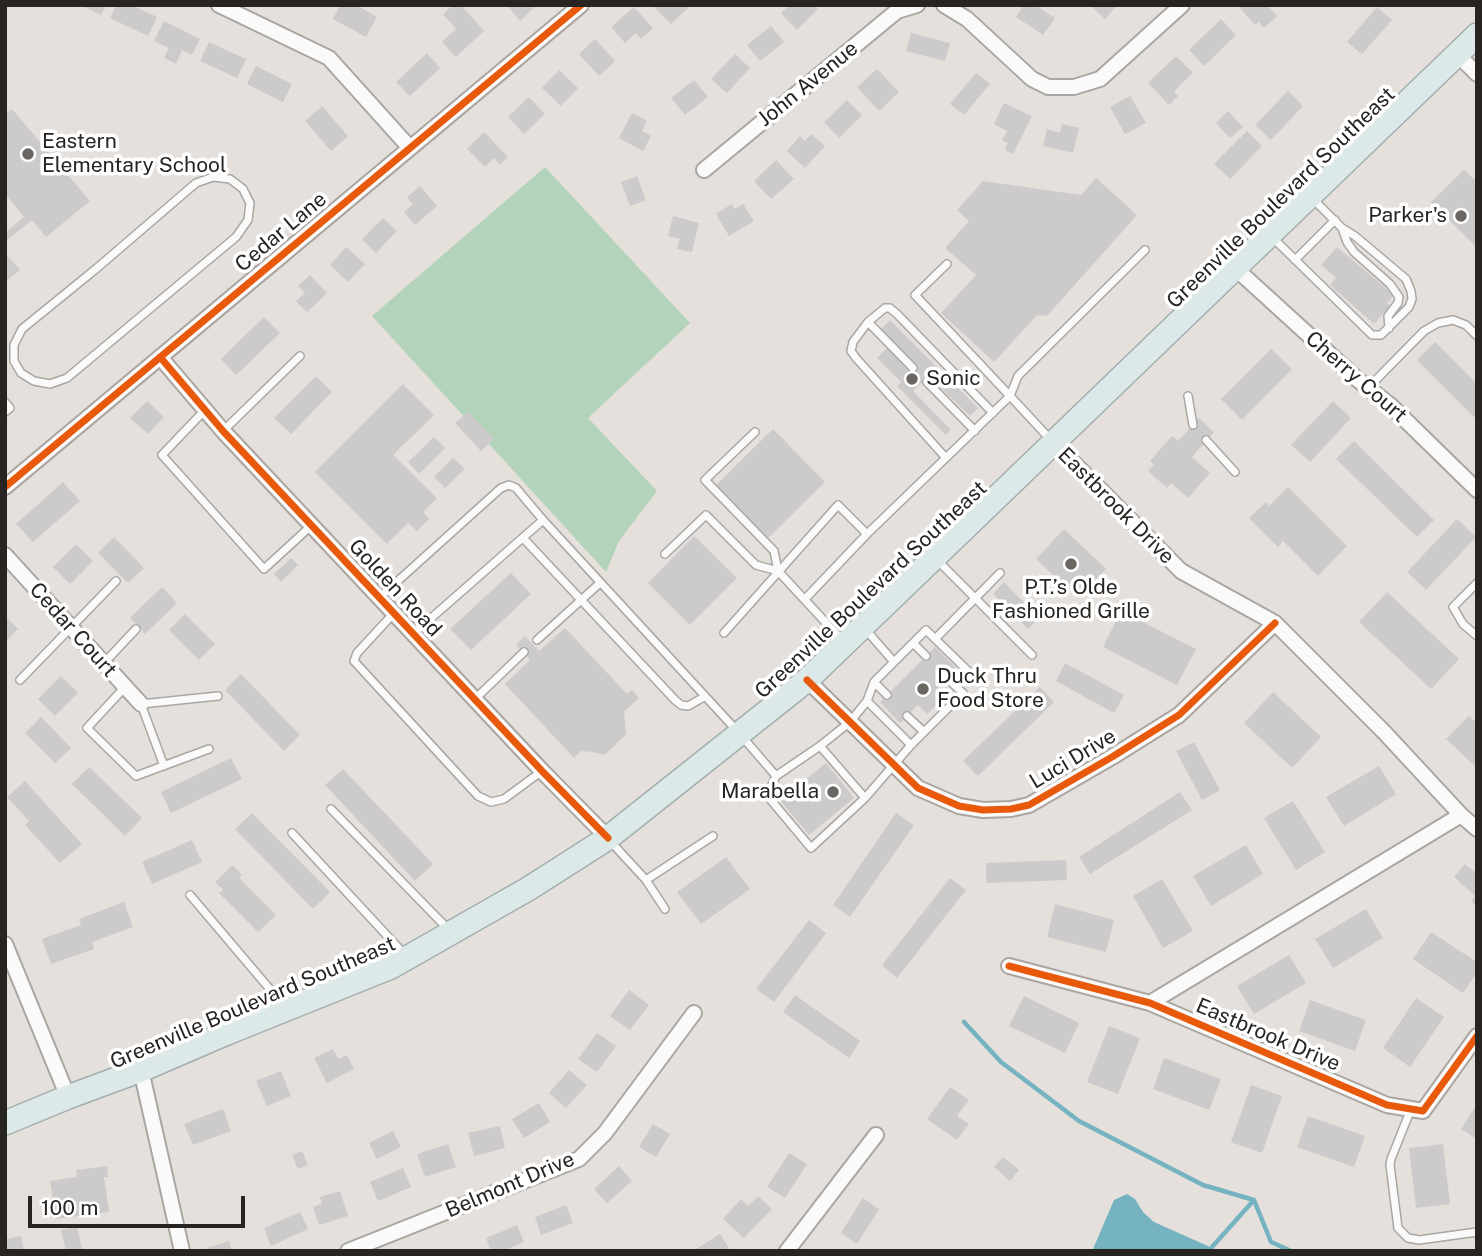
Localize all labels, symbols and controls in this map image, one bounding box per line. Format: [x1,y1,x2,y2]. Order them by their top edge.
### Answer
street label: John Avenue [753,36,863,132]
street label: Greenville Boulevard Southeast [1162,82,1400,314]
place label: Eastern Elementary School [42,129,226,179]
marker: Eastern Elementary School [20,146,36,162]
street label: Cedar Lane [230,187,332,277]
place label: Parker's [1368,203,1447,229]
marker: Parker's [1453,208,1469,224]
street label: Cherry Court [1300,326,1412,428]
place label: Sonic [926,366,981,392]
marker: Sonic [904,371,920,387]
street label: Eastbrook Drive [1052,442,1180,570]
street label: Greenville Boulevard Southeast [750,476,992,704]
street label: Golden Road [343,534,447,642]
marker: P.T.’s Olde Fashioned Grille [1063,556,1079,572]
place label: P.T.’s Olde Fashioned Grille [992,575,1150,625]
street label: Cedar Court [24,578,122,682]
place label: Duck Thru Food Store [937,664,1044,714]
marker: Duck Thru Food Store [915,681,931,697]
street label: Luci Drive [1025,723,1121,795]
place label: Marabella [721,779,819,805]
marker: Marabella [825,784,841,800]
street label: Greenville Boulevard Southeast [107,931,399,1075]
street label: Eastbrook Drive [1192,993,1344,1077]
street label: Belmont Drive [442,1147,578,1223]
scale bar [32,1182,248,1226]
text: 100 m [41,1195,98,1220]

